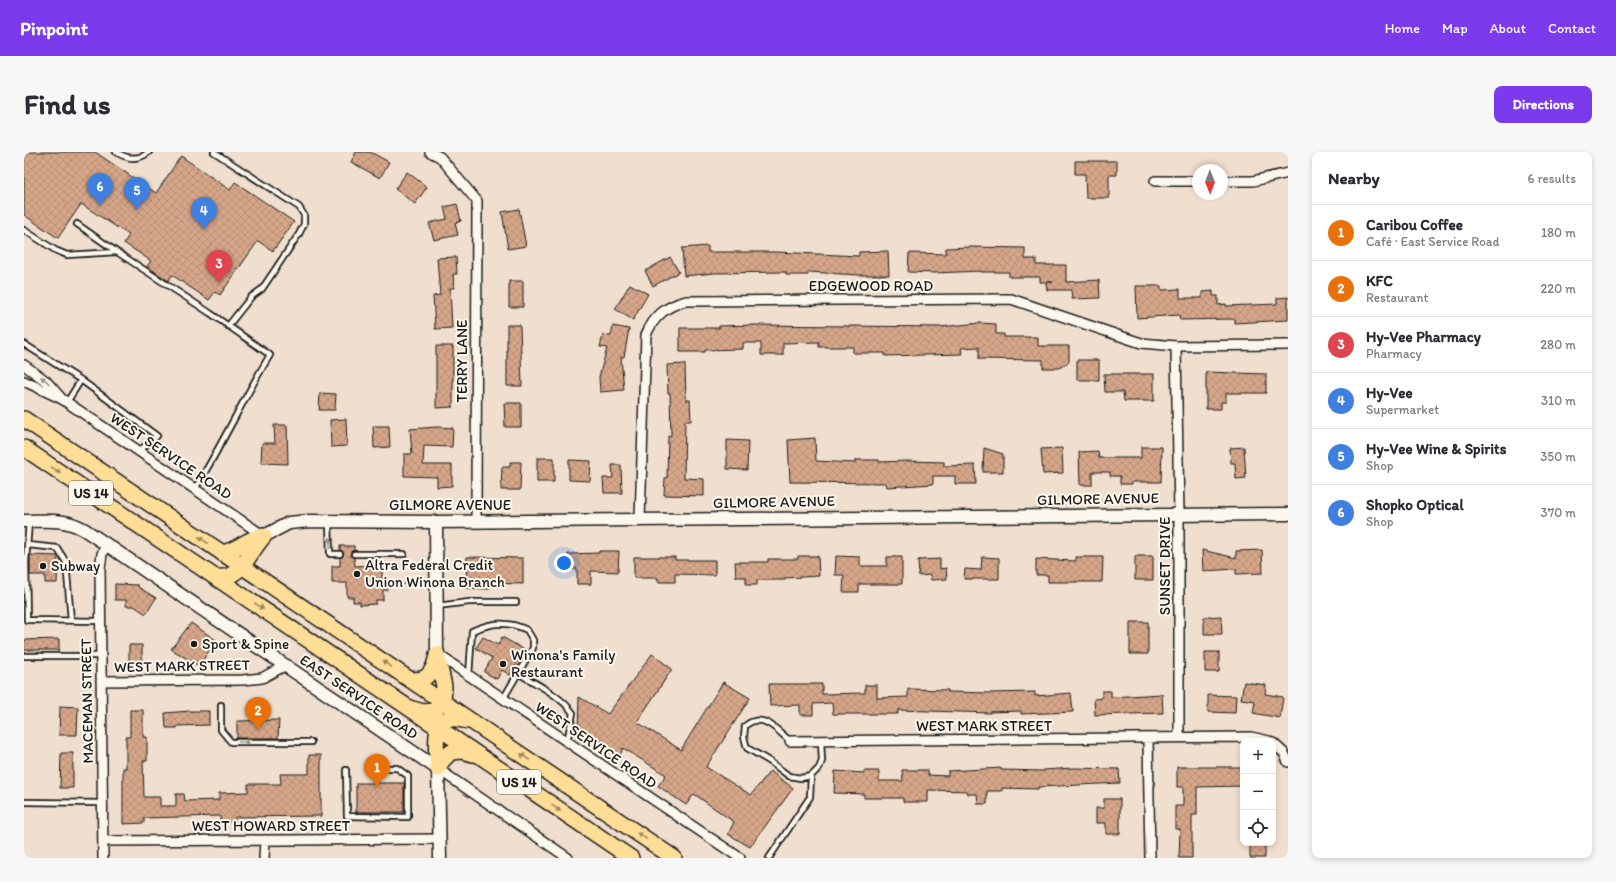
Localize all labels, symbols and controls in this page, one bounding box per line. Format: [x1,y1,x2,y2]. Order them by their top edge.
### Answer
text: Pinpoint [20,17,88,40]
text: Home [1385,20,1420,37]
text: Map [1442,20,1468,37]
text: About [1490,20,1526,37]
text: Contact [1548,20,1596,37]
button: Directions [1494,86,1592,123]
text: Find us [24,87,111,121]
north arrow [1192,164,1228,200]
text: Nearby [1328,168,1380,188]
text: 6 results [1528,171,1576,186]
pin: 6 [87,173,113,206]
pin: 5 [124,177,150,210]
pin: 4 [191,197,217,230]
text: Caribou Coffee [1366,216,1463,234]
text: 1 [1338,225,1344,240]
text: 180 m [1541,225,1576,240]
text: Café · East Service Road [1366,234,1500,249]
pin: 3 [206,250,232,283]
text: KFC [1366,272,1393,290]
street label: EDGEWOOD ROAD [809,277,933,295]
text: 2 [1338,281,1344,296]
text: 220 m [1540,281,1576,296]
text: Restaurant [1366,290,1428,305]
street label: TERRY LANE [453,320,471,402]
text: Hy-Vee Pharmacy [1366,328,1481,346]
text: 3 [1337,337,1345,352]
text: 280 m [1540,337,1576,352]
text: Pharmacy [1366,346,1422,361]
one-way arrow [39,376,50,385]
text: Hy-Vee [1366,384,1413,402]
text: 4 [1337,393,1345,408]
text: 310 m [1541,393,1576,408]
text: Supermarket [1366,402,1439,417]
street label: WEST SERVICE ROAD [107,409,235,503]
text: Hy-Vee Wine & Spirits [1366,440,1506,458]
text: 5 [1338,449,1344,464]
text: 350 m [1540,449,1576,464]
text: Shop [1366,458,1393,473]
one-way arrow [51,466,62,474]
road number: US 14 [69,481,113,505]
street label: GILMORE AVENUE [1037,489,1159,509]
street label: GILMORE AVENUE [713,492,835,512]
street label: GILMORE AVENUE [389,496,511,514]
text: Shopko Optical [1366,496,1464,514]
text: 6 [1338,505,1344,520]
text: 370 m [1541,505,1576,520]
text: Shop [1366,514,1393,529]
street label: SUNSET DRIVE [1156,517,1174,615]
one-way arrow [198,536,208,544]
one-way arrow [326,537,333,549]
your location [554,553,574,573]
place label: Altra Federal Credit Union Winona Branch [365,556,505,591]
place label: Subway [51,557,100,575]
marker: Subway [38,561,48,571]
marker: Altra Federal Credit Union Winona Branch [352,569,362,579]
one-way arrow [253,603,264,610]
place label: Sport & Spine [202,635,289,653]
street label: MACEMAN STREET [77,638,97,764]
marker: Sport & Spine [189,639,199,649]
place label: Winona's Family Restaurant [511,646,615,681]
street label: EAST SERVICE ROAD [296,651,422,743]
street label: WEST MARK STREET [114,656,251,676]
marker: Winona's Family Restaurant [498,659,508,669]
one-way arrow [382,660,393,668]
pin: 2 [245,697,271,730]
street label: WEST SERVICE ROAD [532,698,660,792]
street label: WEST MARK STREET [916,717,1053,735]
map controls [1240,738,1276,846]
button: + [1240,738,1276,774]
one-way arrow [238,739,251,745]
one-way arrow [519,753,530,761]
pin: 1 [364,754,390,787]
road number: US 14 [497,770,541,794]
button: − [1240,774,1276,810]
one-way arrow [551,804,562,811]
button: locate [1240,810,1276,846]
street label: WEST HOWARD STREET [192,817,351,835]
one-way arrow [636,832,647,840]

